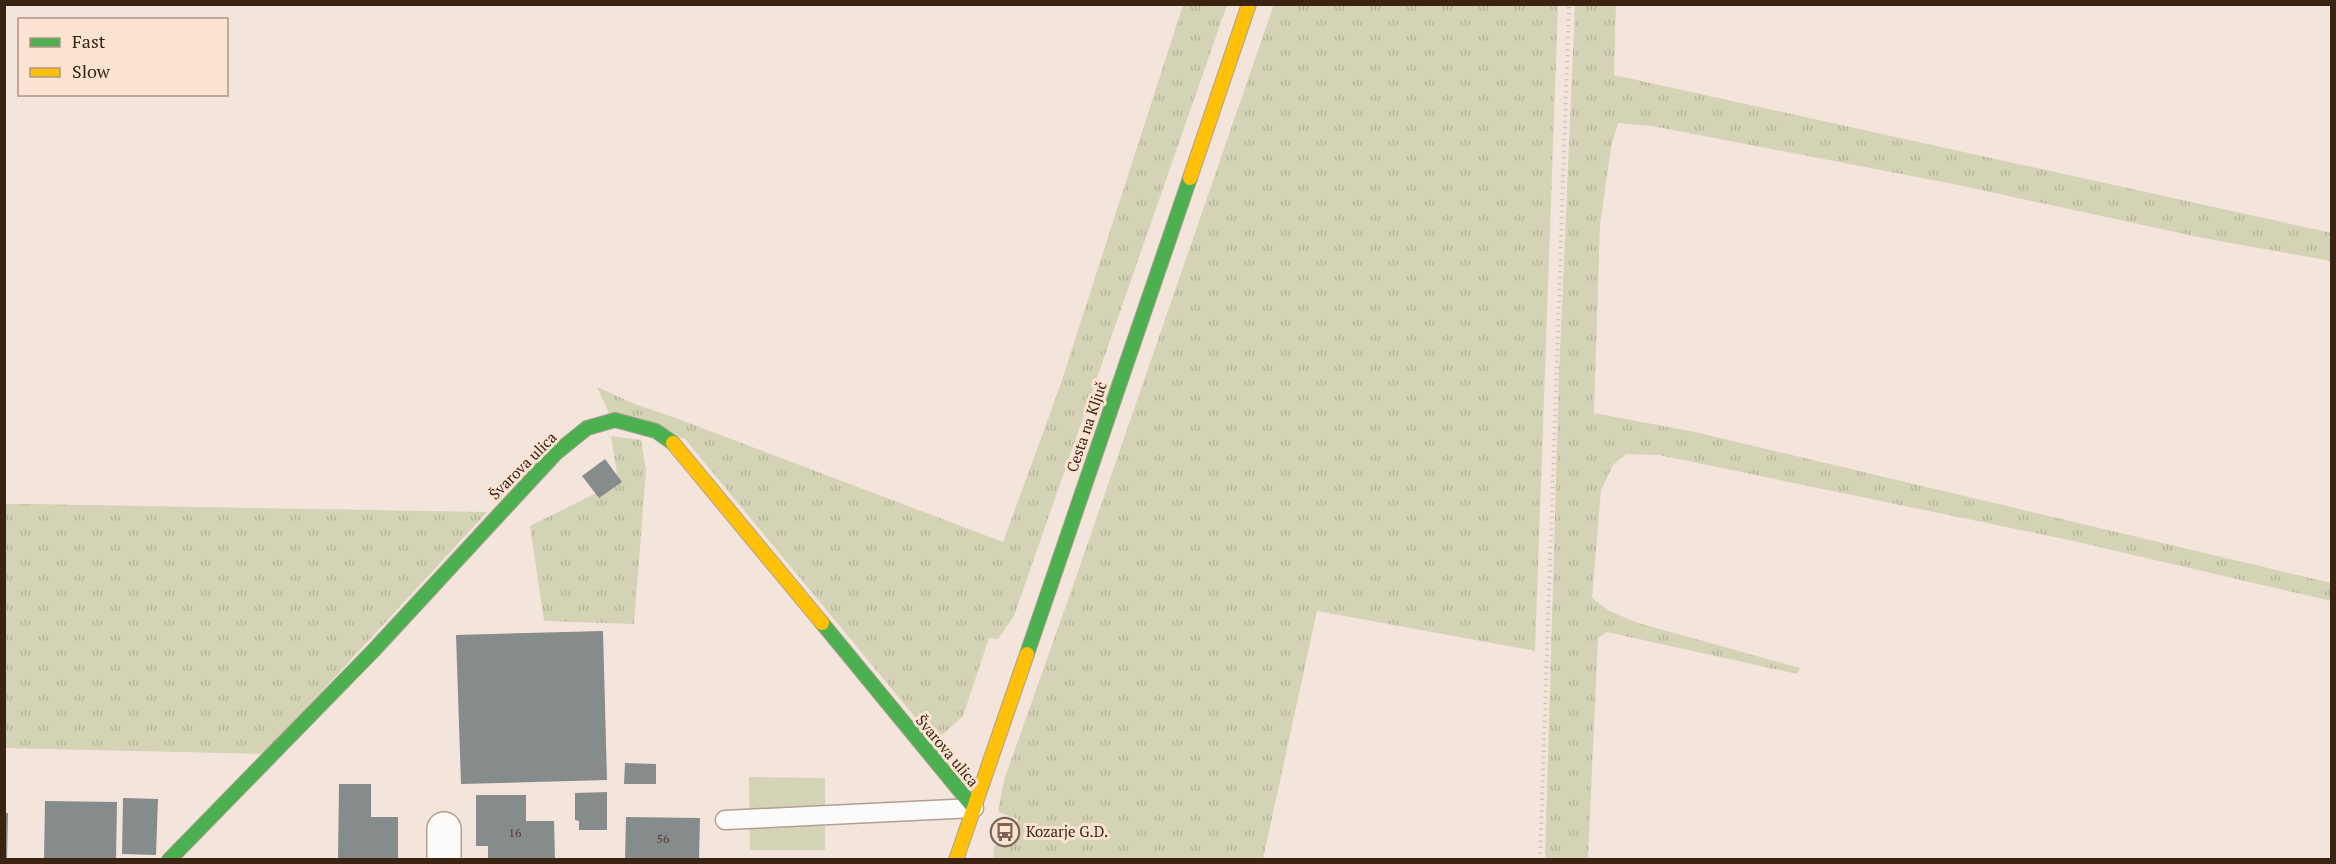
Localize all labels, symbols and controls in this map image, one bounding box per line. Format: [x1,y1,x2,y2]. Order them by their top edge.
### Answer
legend [18,18,228,96]
text: Fast [72,29,106,53]
text: Slow [72,59,111,83]
street label: Cesta na Ključ [1061,379,1111,475]
street label: Švarova ulica [484,427,561,503]
street label: Švarova ulica [912,710,984,791]
bus stop icon: Kozarje G.D. [989,816,1021,848]
place label: Kozarje G.D. [1026,821,1108,841]
house number: 16 [509,825,522,840]
house number: 56 [657,831,670,846]

